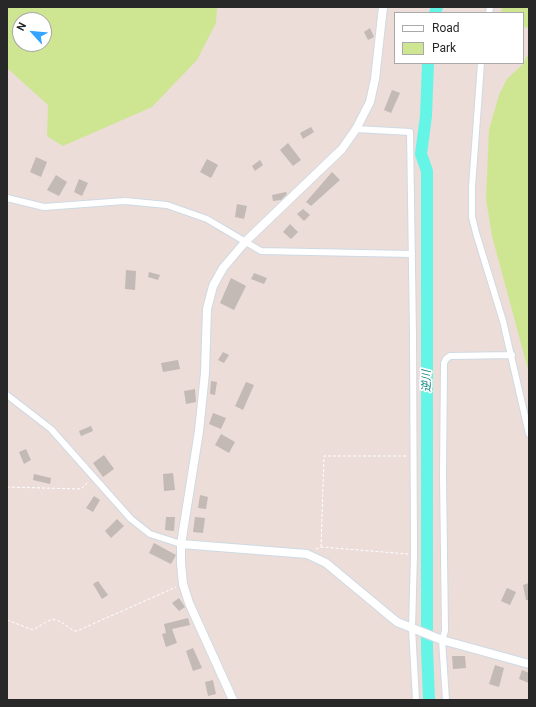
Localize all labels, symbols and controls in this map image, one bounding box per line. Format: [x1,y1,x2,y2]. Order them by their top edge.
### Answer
north arrow [12,12,52,52]
legend [394,12,524,64]
text: N [14,20,29,33]
text: Road [432,21,460,35]
text: Park [432,41,456,55]
water label: 逆川 [420,370,434,392]

